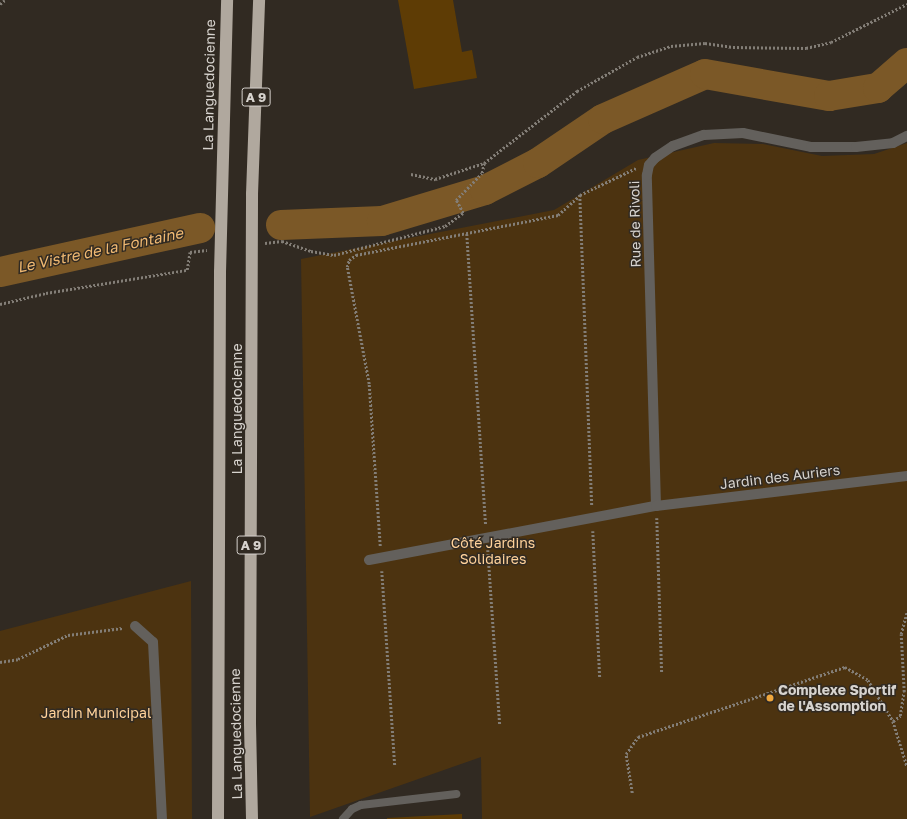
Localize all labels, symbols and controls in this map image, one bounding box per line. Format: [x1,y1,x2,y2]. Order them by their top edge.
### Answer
street label: La Languedocienne [199,19,219,151]
road number: A 9 [241,86,271,108]
street label: Rue de Rivoli [626,180,644,268]
water label: Le Vistre de la Fontaine [15,224,185,276]
street label: La Languedocienne [229,343,245,475]
street label: Jardin des Auriers [719,461,841,493]
road number: A 9 [236,534,266,556]
park label: Côté Jardins Solidaires [451,535,535,568]
street label: La Languedocienne [226,668,246,800]
place label: Complexe Sportif de l'Assomption [778,682,896,714]
marker: Complexe Sportif de l'Assomption [765,693,775,703]
park label: Jardin Municipal [41,705,151,721]

